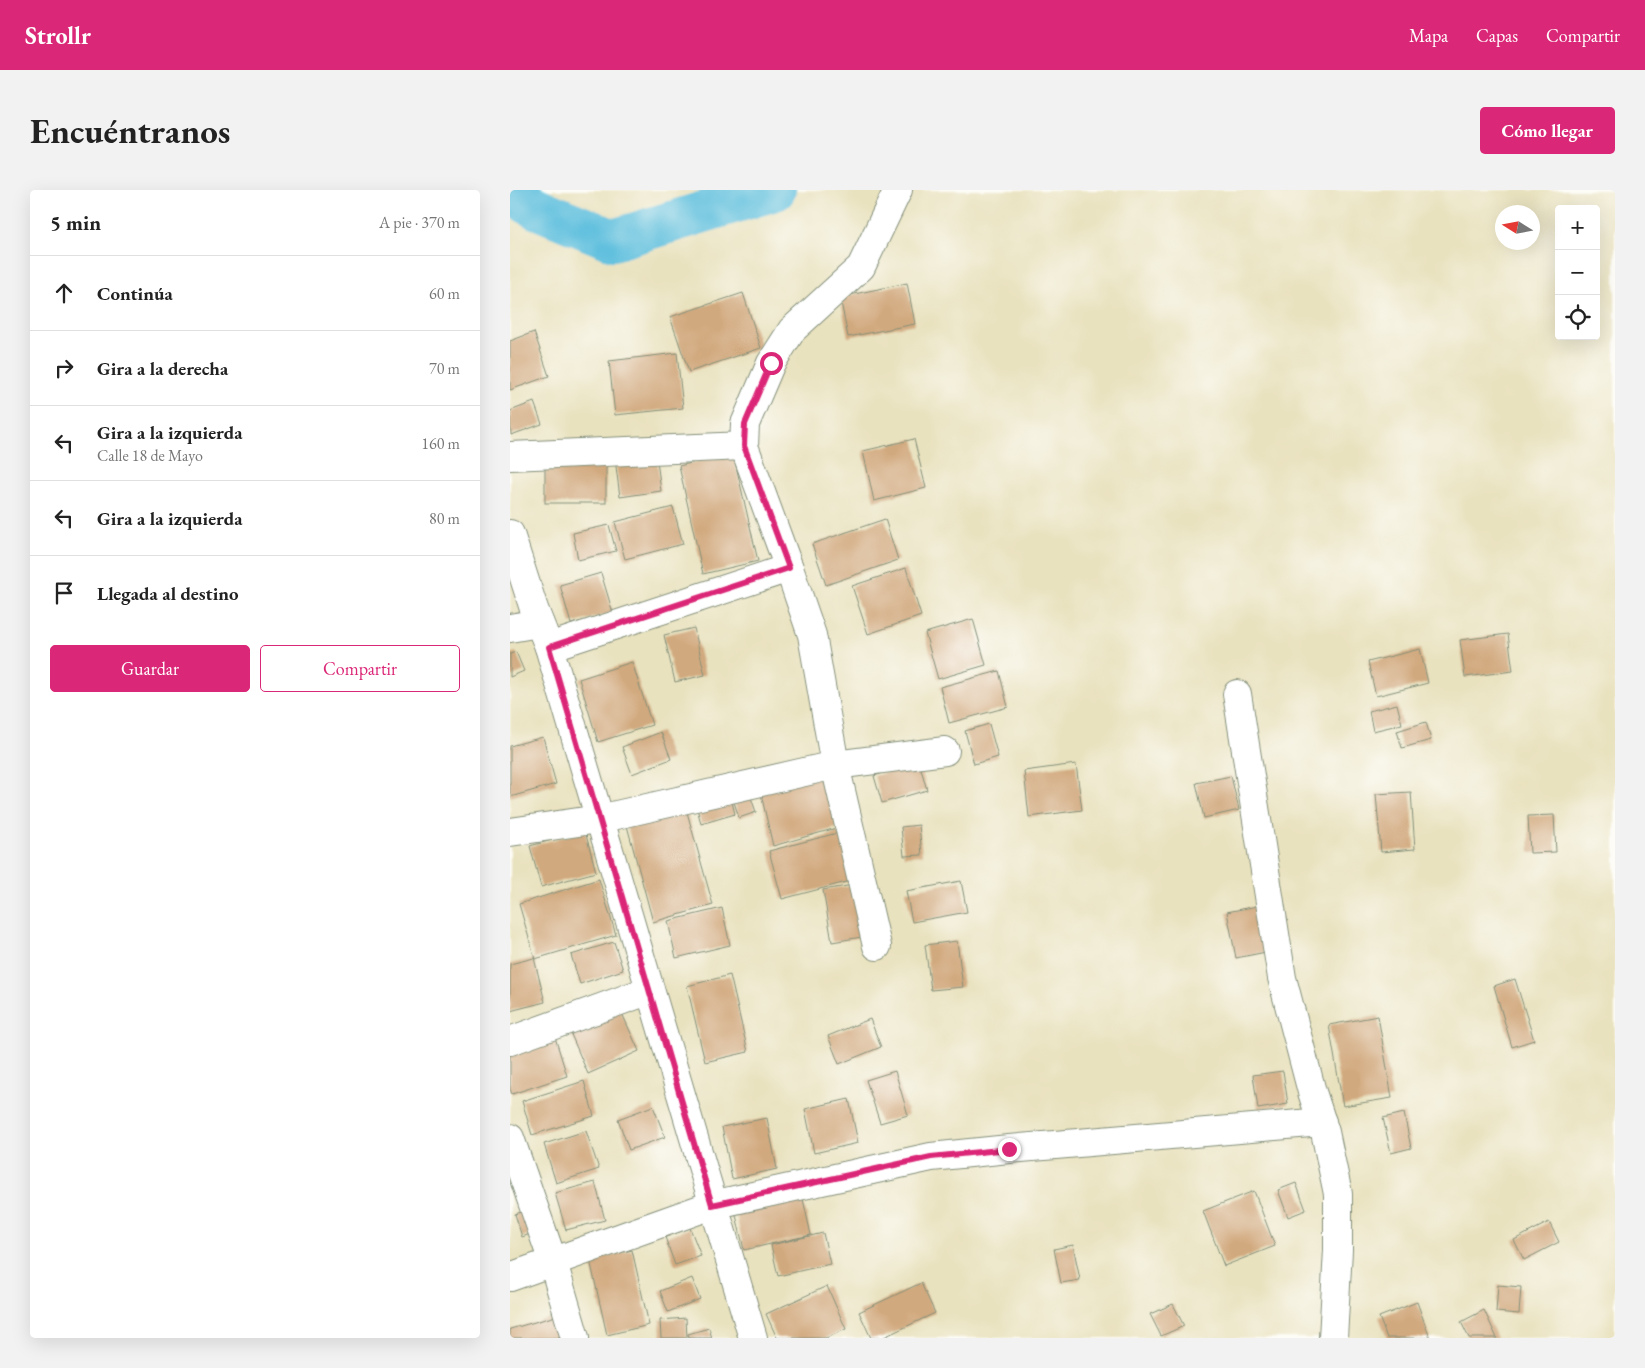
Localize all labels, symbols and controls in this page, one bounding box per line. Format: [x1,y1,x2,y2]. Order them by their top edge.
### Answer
text: Strollr [25,20,91,51]
text: Mapa [1409,24,1448,47]
text: Capas [1476,24,1518,47]
text: Compartir [1546,24,1620,47]
button: Cómo llegar [1480,107,1615,154]
text: Encuéntranos [30,108,230,153]
north arrow [1495,205,1540,250]
map controls [1555,205,1600,340]
button: + [1555,205,1600,250]
text: 5 min [50,209,101,236]
text: A pie · 370 m [379,212,460,233]
button: − [1555,250,1600,295]
icon: ahead [50,279,78,307]
text: Continúa [97,281,173,306]
text: 60 m [429,283,460,304]
button: locate [1555,295,1600,340]
route start [760,352,783,375]
icon: right [50,354,78,382]
text: Gira a la derecha [97,356,228,381]
text: 70 m [429,358,460,379]
text: Gira a la izquierda [97,420,243,445]
icon: left [50,429,78,457]
text: 160 m [421,433,460,454]
text: Calle 18 de Mayo [97,445,203,466]
icon: left [50,504,78,532]
text: Gira a la izquierda [97,506,243,531]
text: 80 m [429,508,460,529]
icon: arrive [50,579,78,607]
text: Llegada al destino [97,581,239,606]
button: Guardar [50,645,250,692]
button: Compartir [260,645,460,692]
route end [998,1138,1021,1161]

